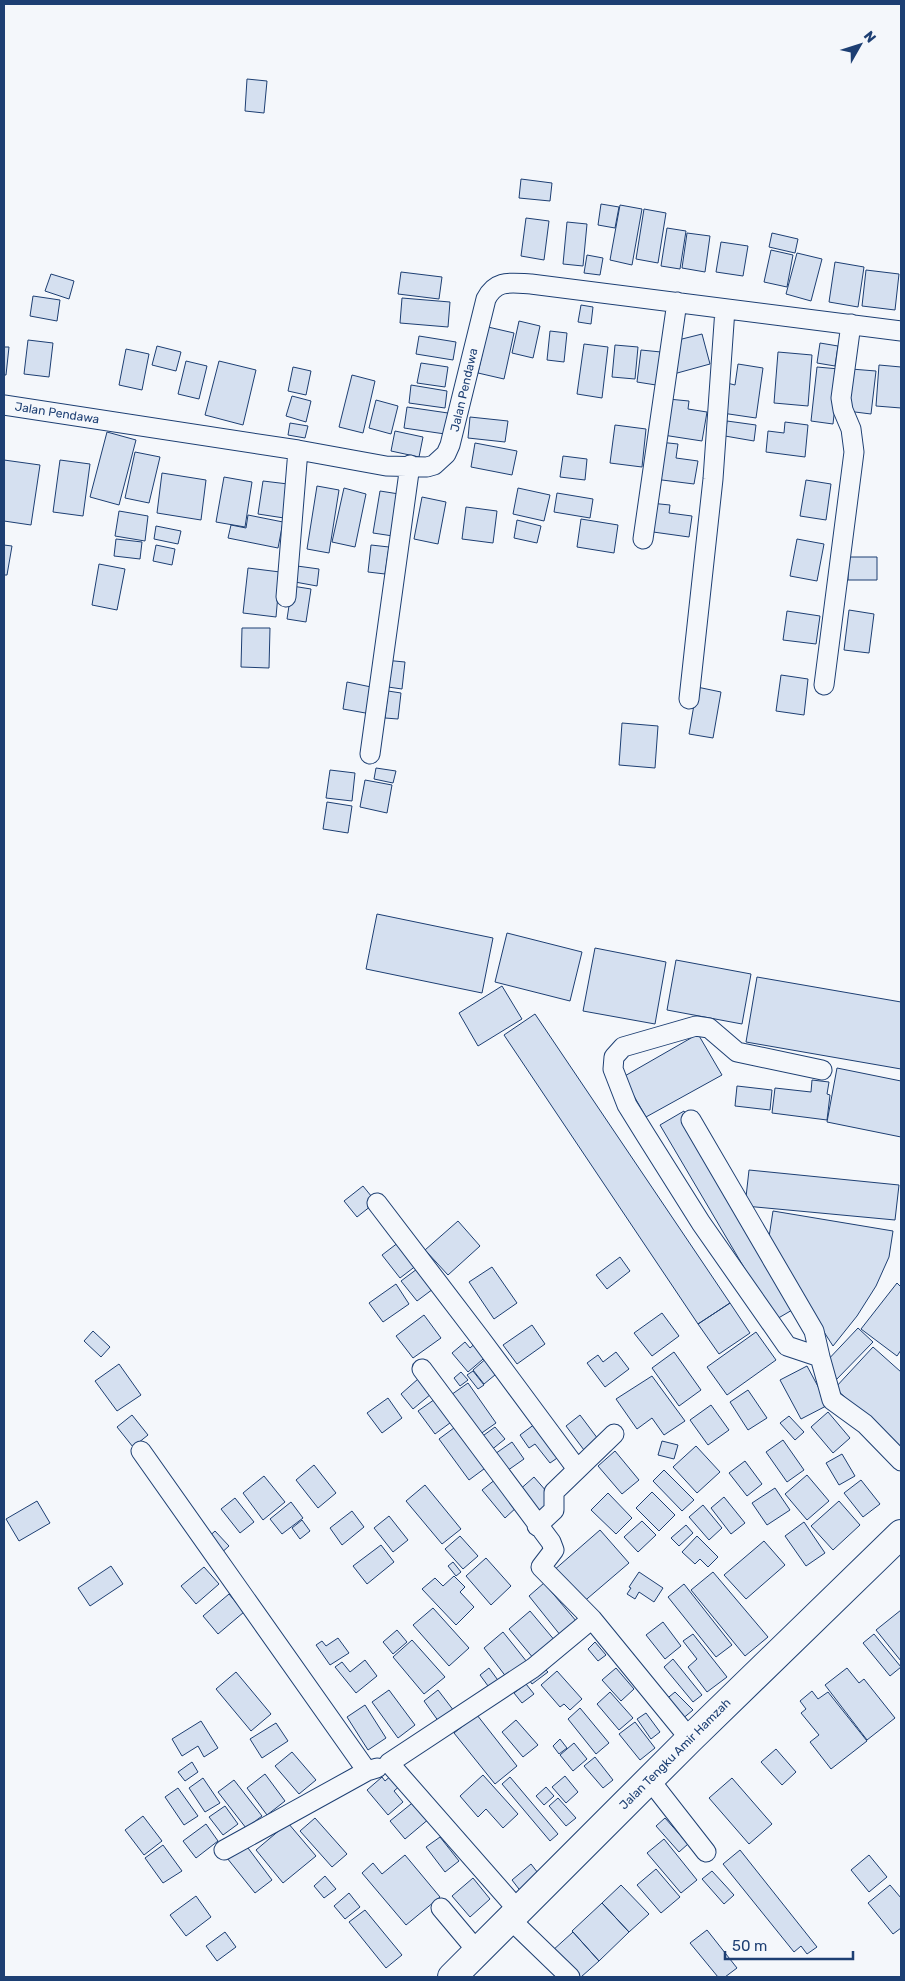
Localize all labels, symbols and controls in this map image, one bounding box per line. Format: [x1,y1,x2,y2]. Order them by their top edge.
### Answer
north arrow [835,20,885,70]
text: N [860,28,879,46]
street label: Jalan Pendawa [448,347,480,433]
street label: Jalan Pendawa [14,399,100,427]
street label: Jalan Tengku Amir Hamzah [617,1696,733,1812]
scale bar [725,1928,852,1960]
text: 50 m [732,1937,767,1955]

